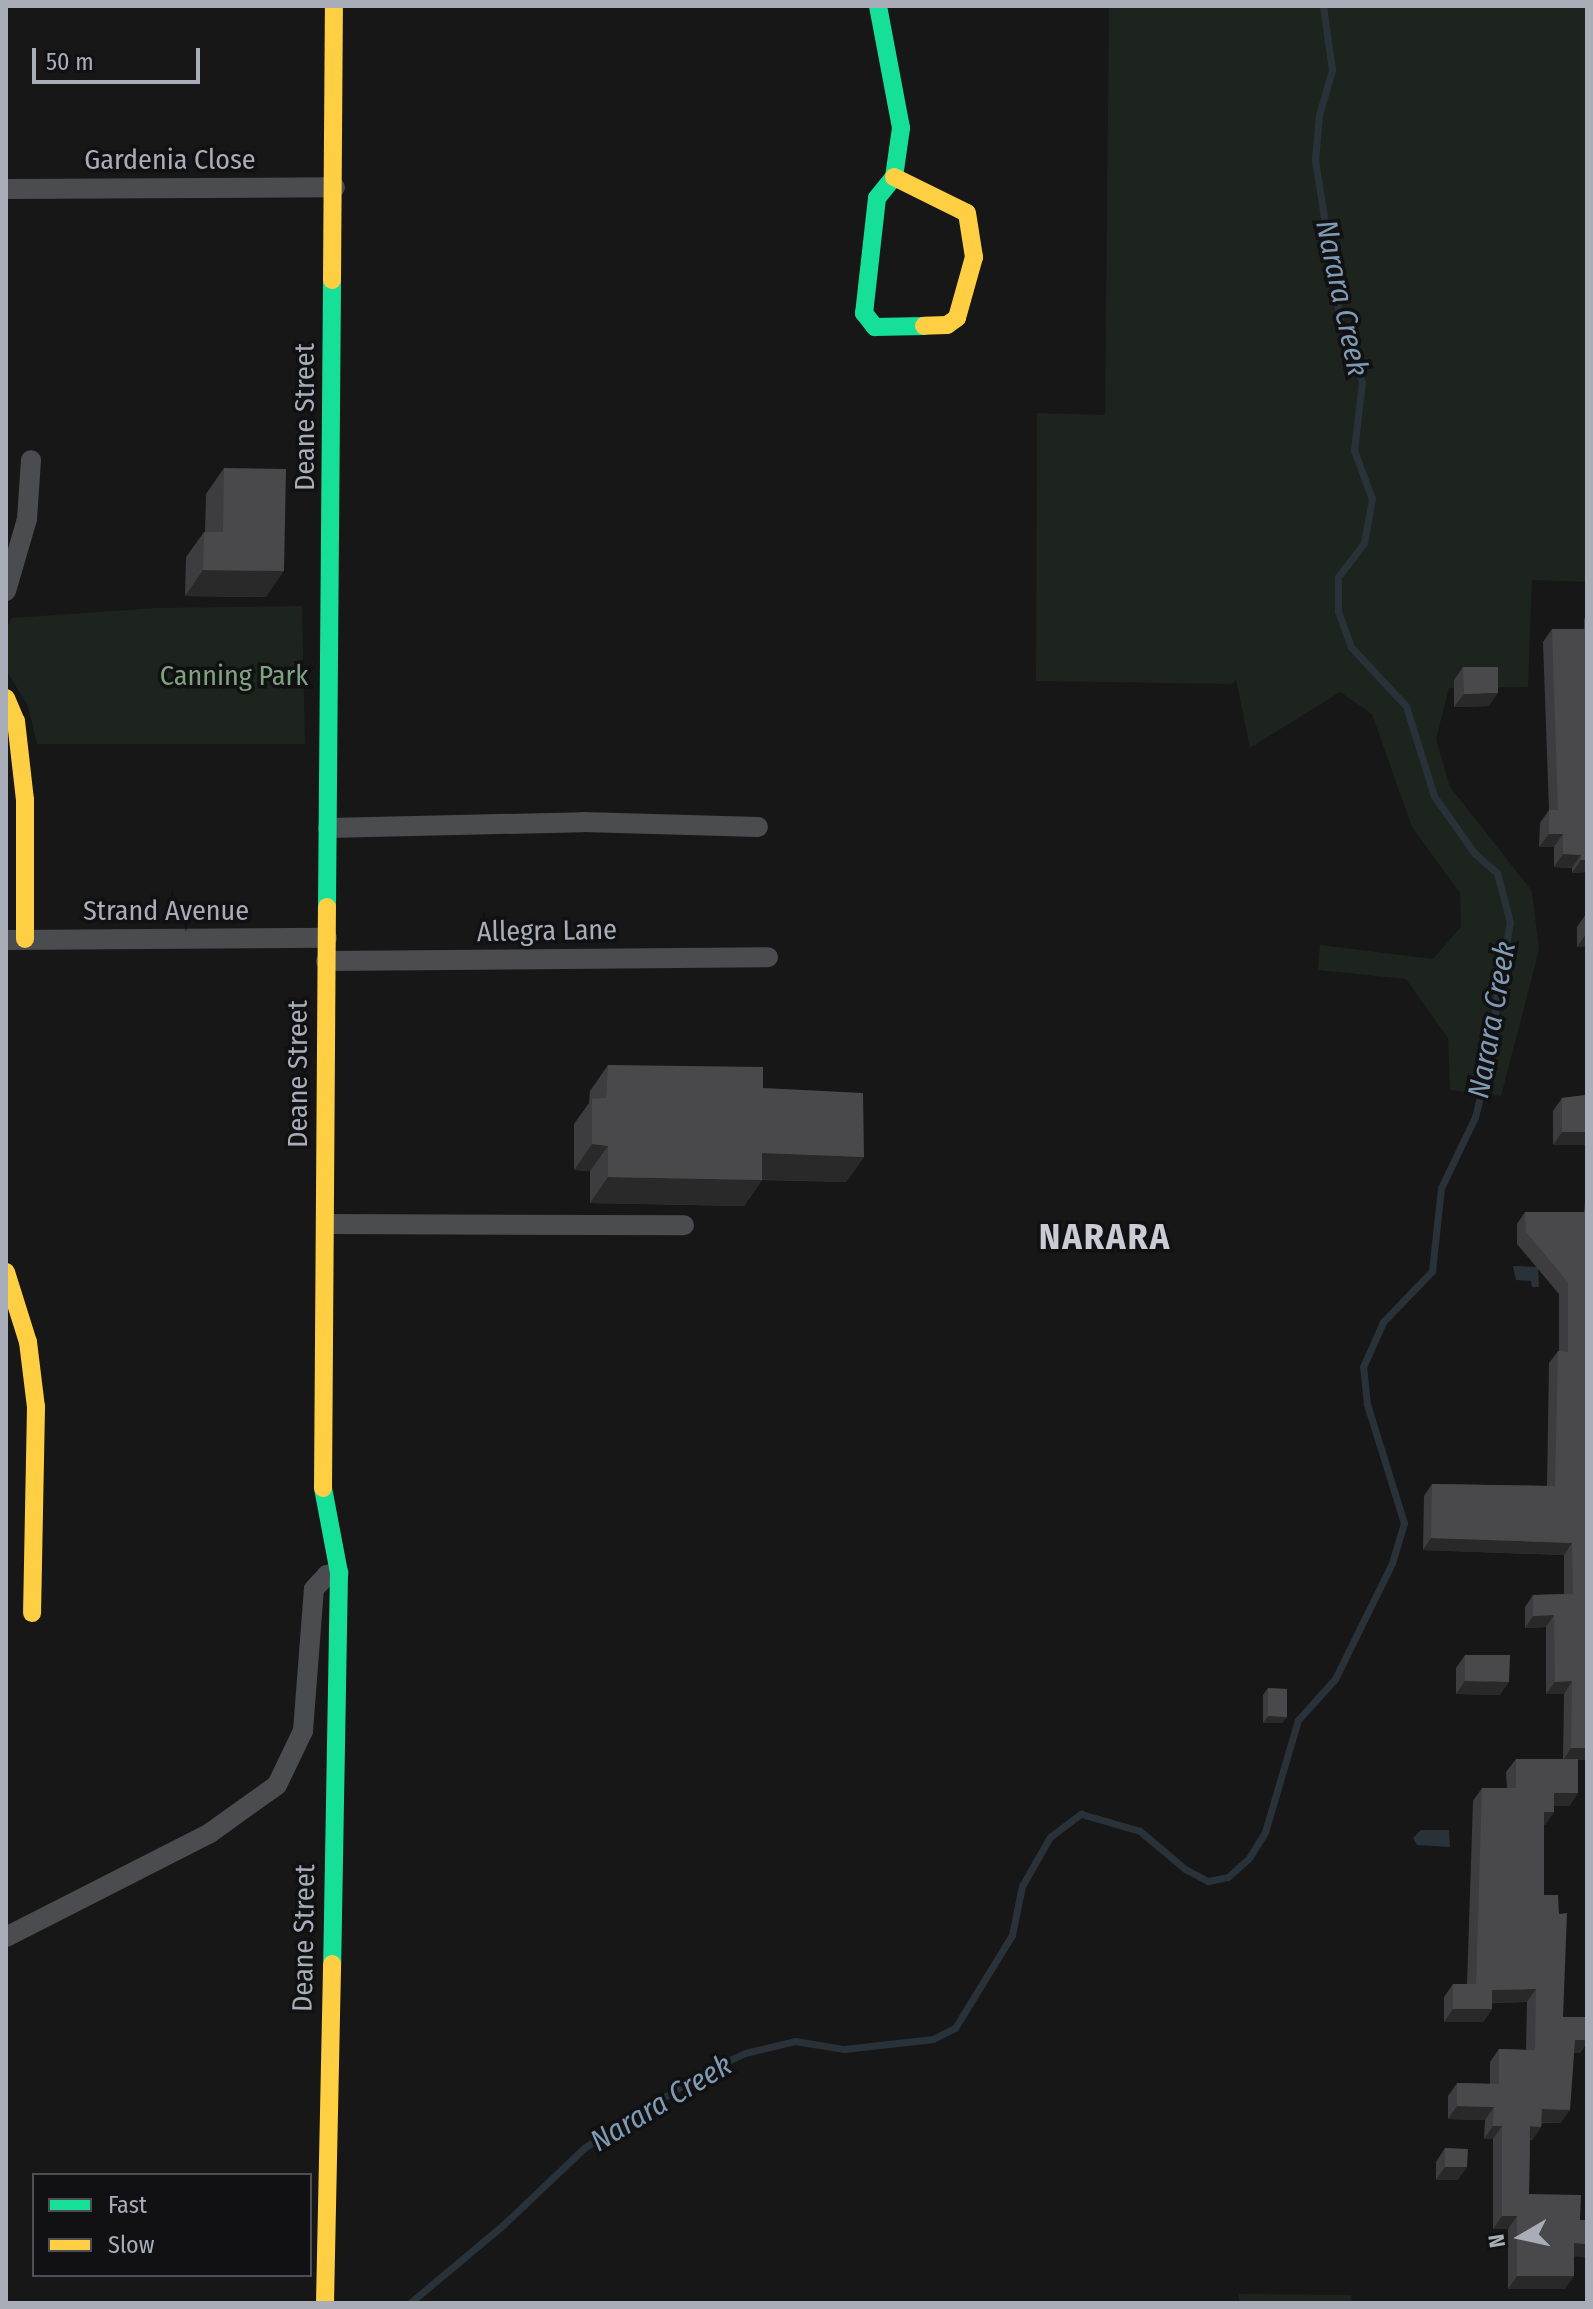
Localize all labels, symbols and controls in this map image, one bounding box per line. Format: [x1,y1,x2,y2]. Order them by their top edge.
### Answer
scale bar [36,32,204,82]
text: 50 m [46,48,94,76]
street label: Gardenia Close [84,143,256,177]
water label: Narara Creek [1308,217,1376,379]
street label: Deane Street [288,343,322,491]
park label: Canning Park [160,659,308,693]
street label: Strand Avenue [83,894,249,928]
street label: Allegra Lane [477,913,617,949]
water label: Narara Creek [1461,939,1523,1101]
street label: Deane Street [281,1000,315,1148]
district label: NARARA [1039,1216,1171,1260]
street label: Deane Street [286,1864,322,2012]
water label: Narara Creek [584,2047,738,2159]
legend [32,2173,312,2277]
text: Fast [108,2191,147,2219]
north arrow [1481,2197,1561,2277]
text: Slow [108,2231,154,2259]
text: N [1482,2232,1511,2249]

